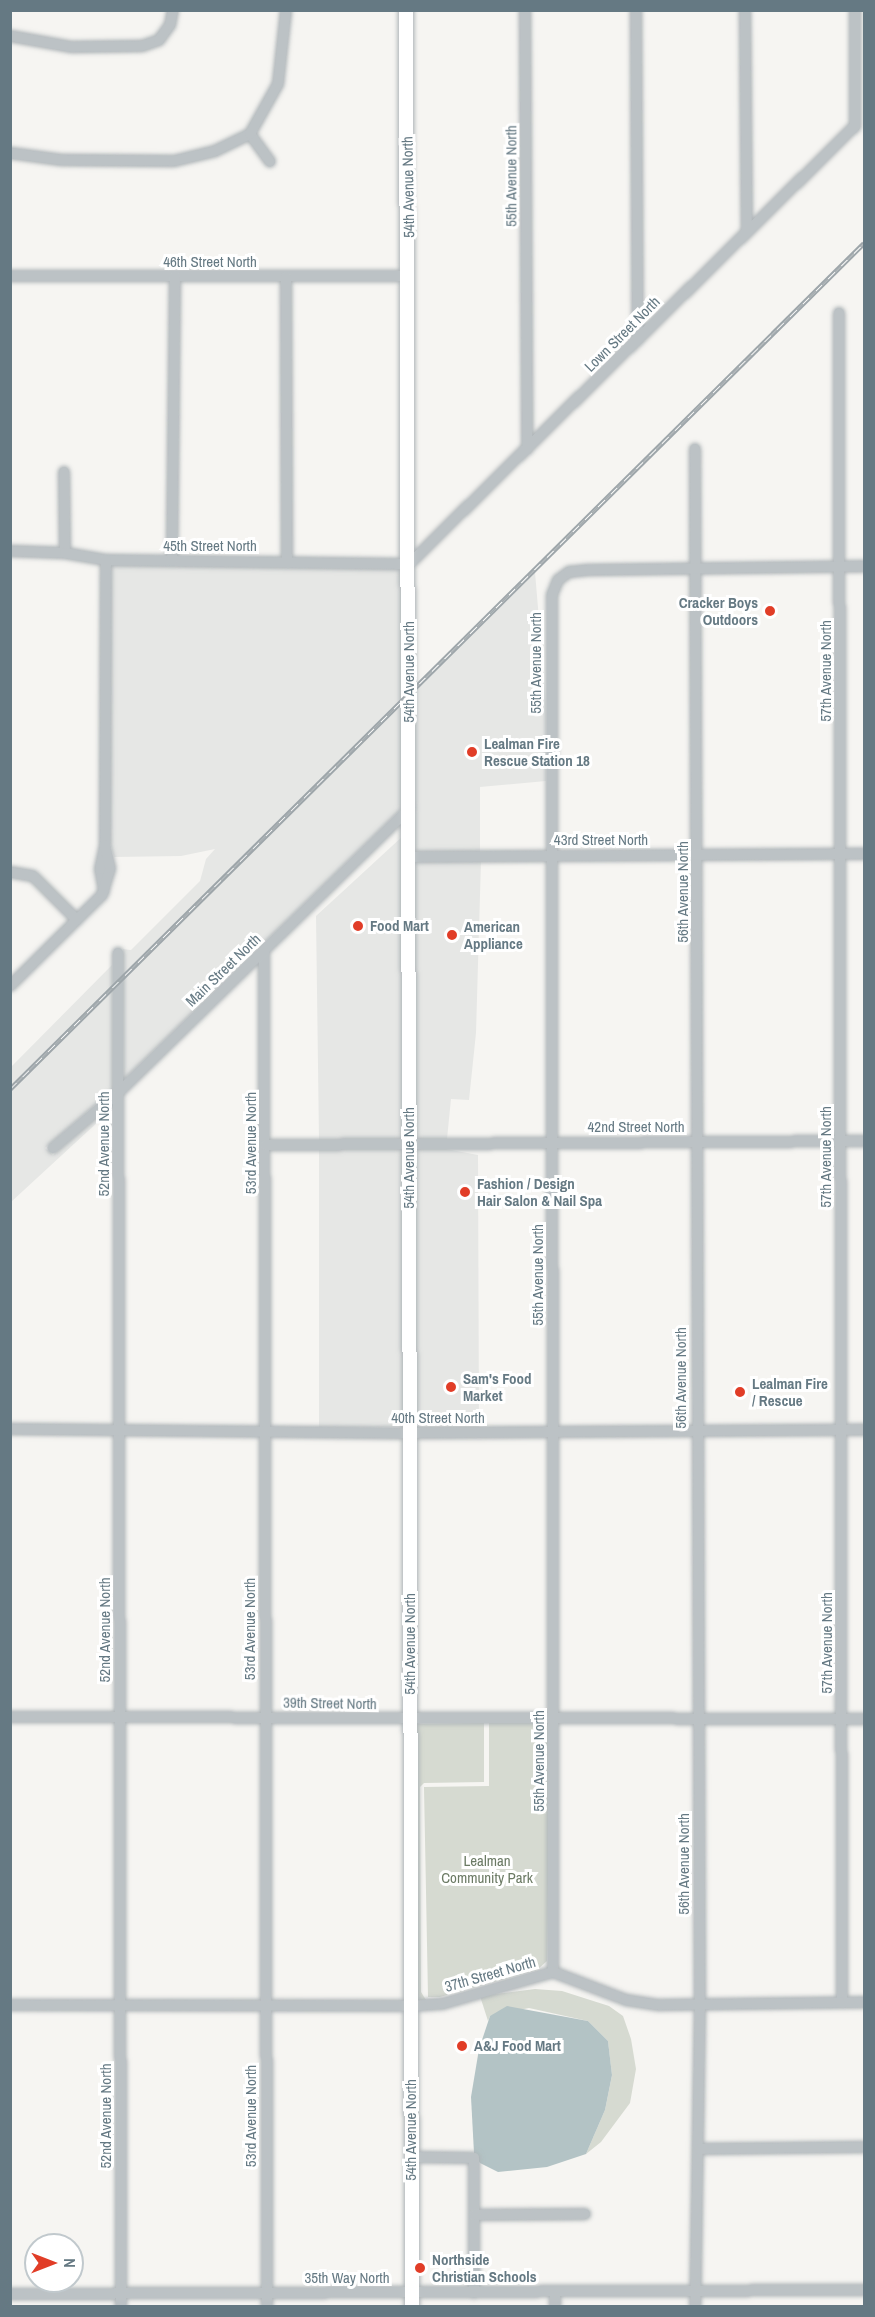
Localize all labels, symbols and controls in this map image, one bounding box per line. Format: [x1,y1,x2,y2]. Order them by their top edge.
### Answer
street label: 55th Avenue North [502,125,520,227]
street label: 54th Avenue North [398,136,418,238]
street label: 46th Street North [163,253,257,271]
street label: Lown Street North [581,293,663,375]
street label: 45th Street North [163,537,257,555]
place label: Cracker Boys Outdoors [679,593,758,628]
marker: Cracker Boys Outdoors [763,604,777,618]
street label: 55th Avenue North [527,612,545,714]
street label: 57th Avenue North [817,620,835,722]
street label: 54th Avenue North [400,621,418,723]
place label: Lealman Fire Rescue Station 18 [484,734,590,769]
marker: Lealman Fire Rescue Station 18 [465,745,479,759]
street label: 43rd Street North [554,831,648,849]
street label: 56th Avenue North [674,841,692,943]
place label: Food Mart [370,917,429,935]
place label: American Appliance [464,917,523,952]
marker: Food Mart [351,919,365,933]
marker: American Appliance [445,928,459,942]
street label: Main Street North [182,930,264,1010]
street label: 52nd Avenue North [95,1091,113,1197]
street label: 53rd Avenue North [242,1091,260,1195]
street label: 57th Avenue North [817,1106,835,1208]
street label: 54th Avenue North [400,1107,418,1209]
street label: 42nd Street North [587,1118,685,1136]
place label: Fashion / Design Hair Salon & Nail Spa [477,1174,602,1209]
marker: Fashion / Design Hair Salon & Nail Spa [458,1185,472,1199]
street label: 55th Avenue North [529,1224,547,1326]
street label: 56th Avenue North [672,1327,690,1429]
place label: Sam's Food Market [463,1369,532,1404]
place label: Lealman Fire / Rescue [752,1374,828,1409]
marker: Sam's Food Market [444,1380,458,1394]
marker: Lealman Fire / Rescue [733,1385,747,1399]
street label: 40th Street North [391,1409,485,1427]
street label: 52nd Avenue North [96,1577,114,1683]
street label: 53rd Avenue North [241,1577,259,1681]
street label: 57th Avenue North [818,1592,836,1694]
street label: 54th Avenue North [401,1593,419,1695]
street label: 39th Street North [283,1693,377,1713]
street label: 55th Avenue North [530,1710,548,1812]
street label: 56th Avenue North [675,1813,693,1915]
park label: Lealman Community Park [441,1851,533,1886]
street label: 37th Street North [442,1952,538,1996]
place label: A&J Food Mart [474,2037,561,2055]
marker: A&J Food Mart [455,2039,469,2053]
street label: 52nd Avenue North [97,2063,115,2169]
street label: 53rd Avenue North [242,2064,260,2168]
street label: 54th Avenue North [402,2079,420,2181]
north arrow [24,2233,84,2293]
place label: Northside Christian Schools [432,2250,537,2285]
text: N [59,2258,81,2268]
marker: Northside Christian Schools [413,2261,427,2275]
street label: 35th Way North [304,2269,390,2287]

